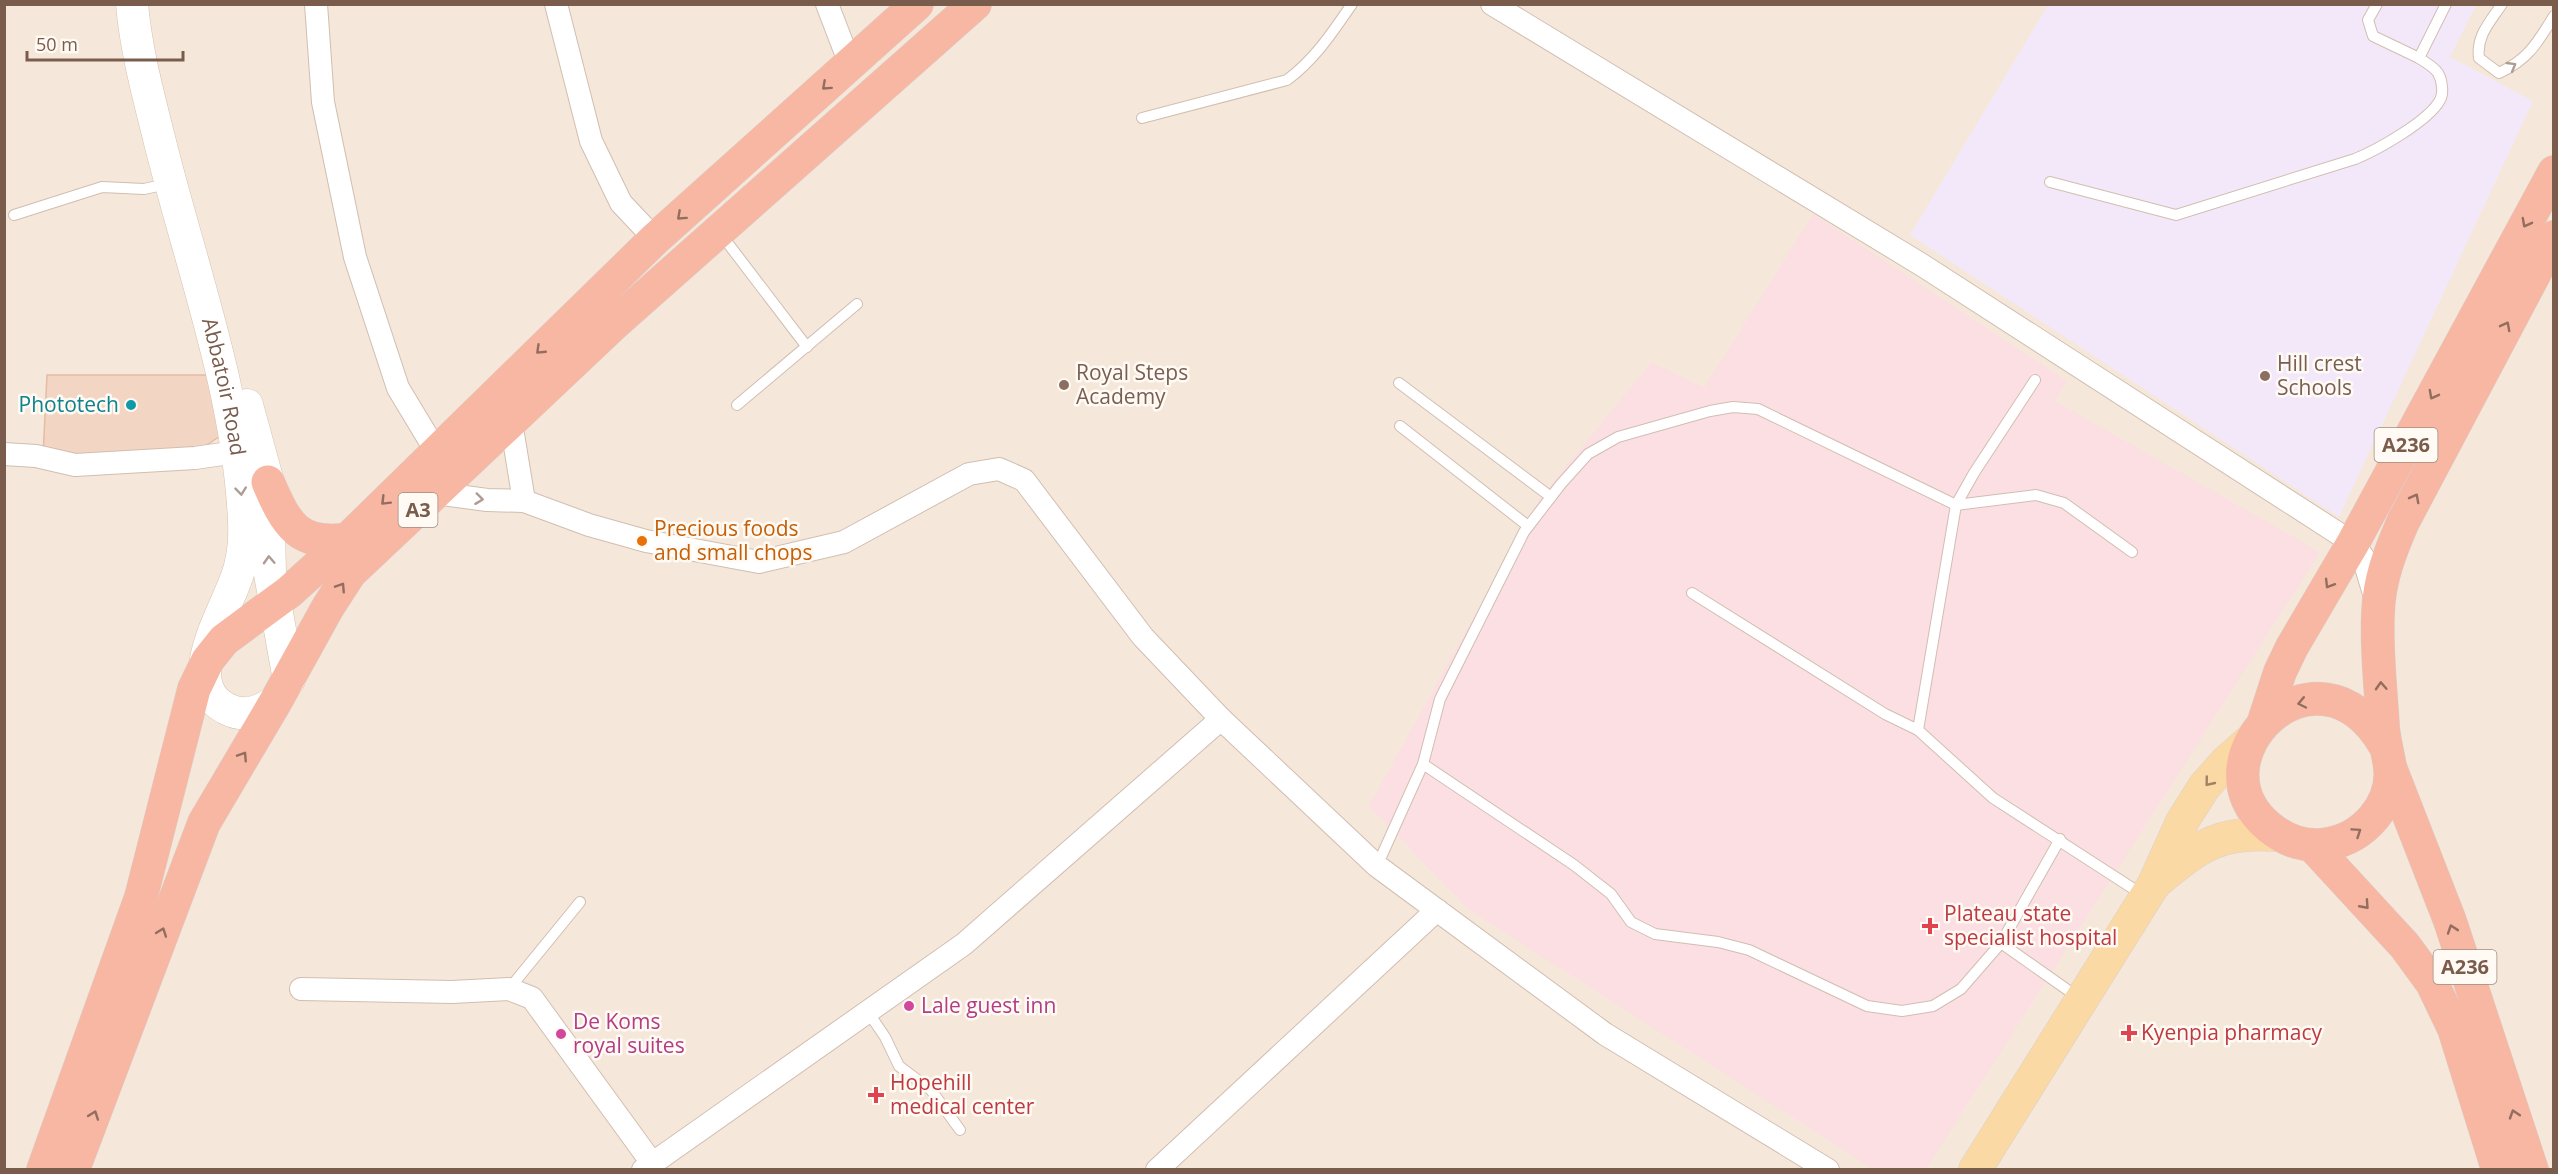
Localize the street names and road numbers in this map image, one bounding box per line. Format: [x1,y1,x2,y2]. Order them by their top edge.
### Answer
street label: Abbatoir Road [196,315,253,457]
road number: A236 [2374,428,2438,462]
road number: A3 [398,493,438,527]
road number: A236 [2434,950,2496,984]

